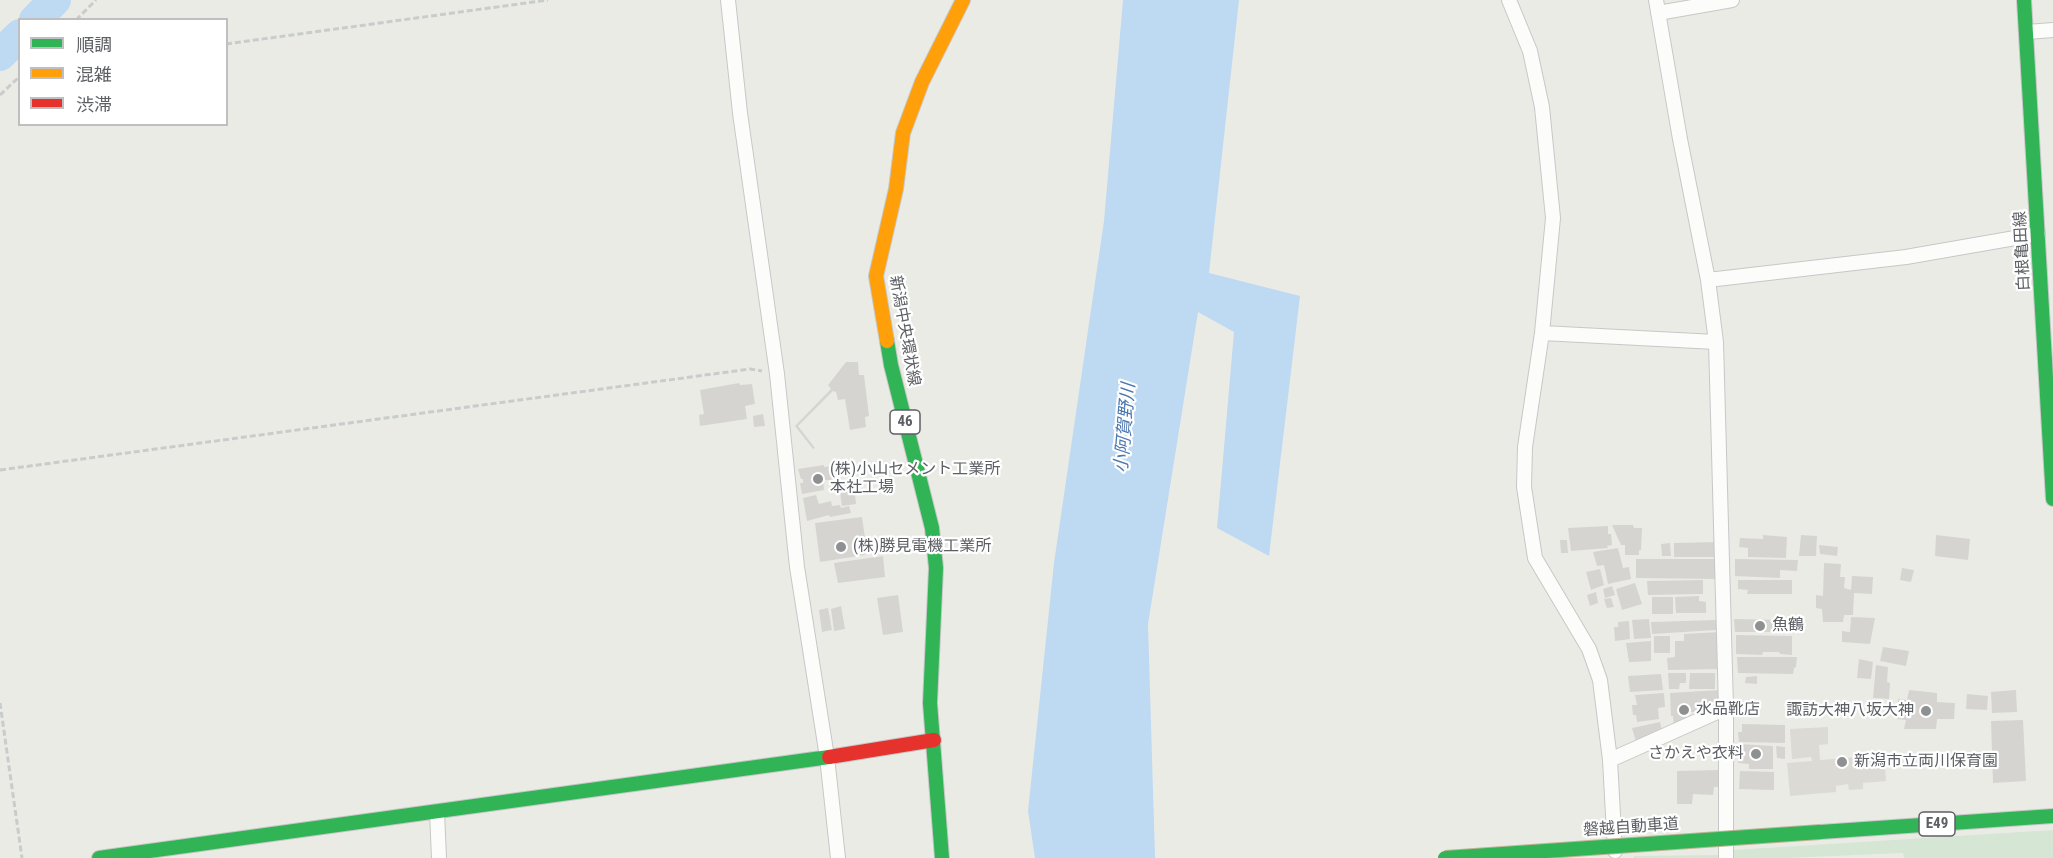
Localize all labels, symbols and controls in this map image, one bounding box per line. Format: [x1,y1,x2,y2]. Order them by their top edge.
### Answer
legend [18,18,228,126]
text: 順調 [76,34,112,55]
text: 混雑 [76,64,112,85]
text: 渋滞 [76,94,112,115]
street label: 白根亀田線 [2011,211,2035,291]
street label: 新潟中央環状線 [885,274,923,388]
water label: 小阿賀野川 [1111,382,1141,474]
road number: 46 [890,410,920,434]
place label: (株)小山セメント工業所 本社工場 [830,460,1000,498]
marker: (株)小山セメント工業所 本社工場 [811,472,825,486]
place label: (株)勝見電機工業所 [853,537,991,557]
marker: (株)勝見電機工業所 [834,540,848,554]
place label: 魚鶴 [1772,616,1804,636]
marker: 魚鶴 [1753,619,1767,633]
place label: 水品靴店 [1696,700,1760,720]
place label: 諏訪大神八坂大神 [1786,701,1914,721]
marker: 水品靴店 [1677,703,1691,717]
marker: 諏訪大神八坂大神 [1919,704,1933,718]
place label: さかえや衣料 [1648,744,1744,764]
marker: さかえや衣料 [1749,747,1763,761]
place label: 新潟市立両川保育園 [1854,752,1998,772]
marker: 新潟市立両川保育園 [1835,755,1849,769]
road number: E49 [1919,812,1955,836]
street label: 磐越自動車道 [1582,815,1680,841]

